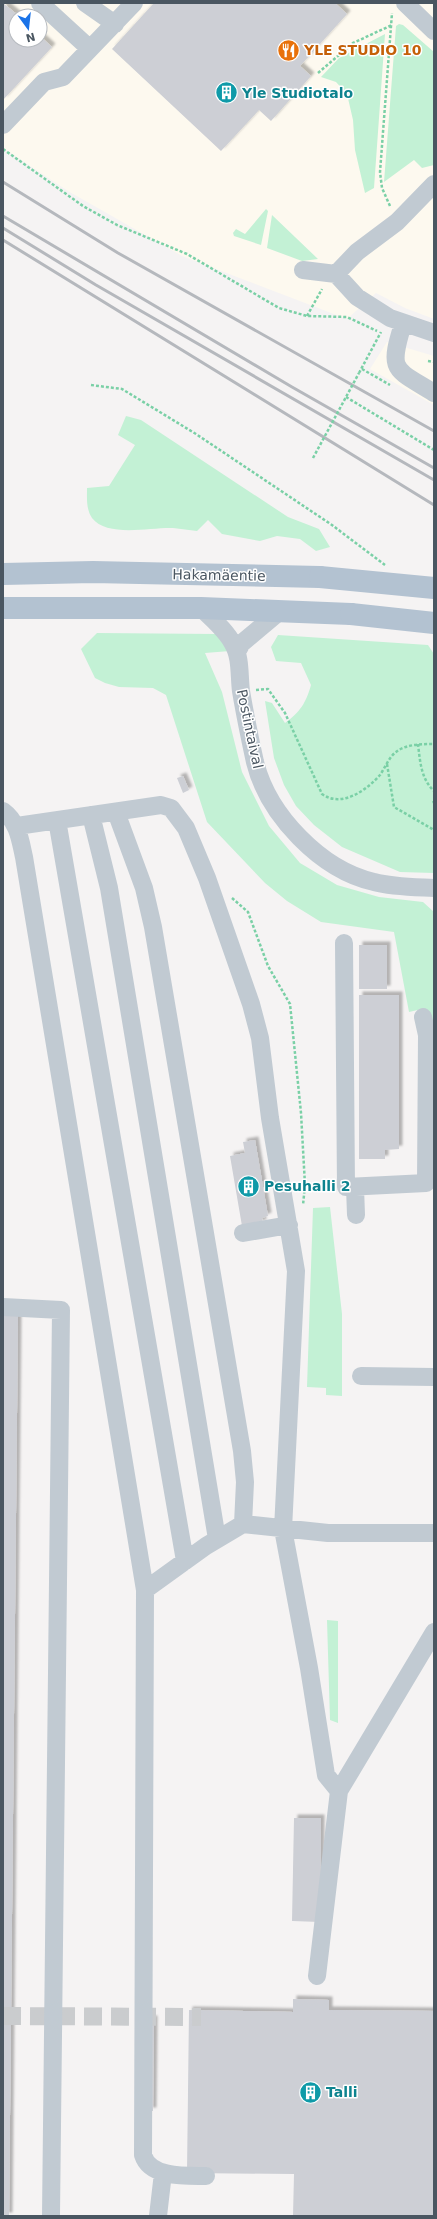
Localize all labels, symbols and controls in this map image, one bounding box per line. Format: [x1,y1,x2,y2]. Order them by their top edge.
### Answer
north arrow [8,8,48,48]
text: N [24,30,37,45]
restaurant icon: YLE STUDIO 10 [275,37,301,63]
place label: YLE STUDIO 10 [303,42,422,58]
building icon: Yle Studiotalo [214,80,240,106]
place label: Yle Studiotalo [241,85,353,101]
street label: Hakamäentie [172,566,266,584]
street label: Postintaival [234,688,266,770]
building icon: Pesuhalli 2 [236,1173,262,1199]
place label: Pesuhalli 2 [264,1178,350,1194]
building icon: Talli [298,2079,324,2105]
place label: Talli [326,2084,358,2100]

